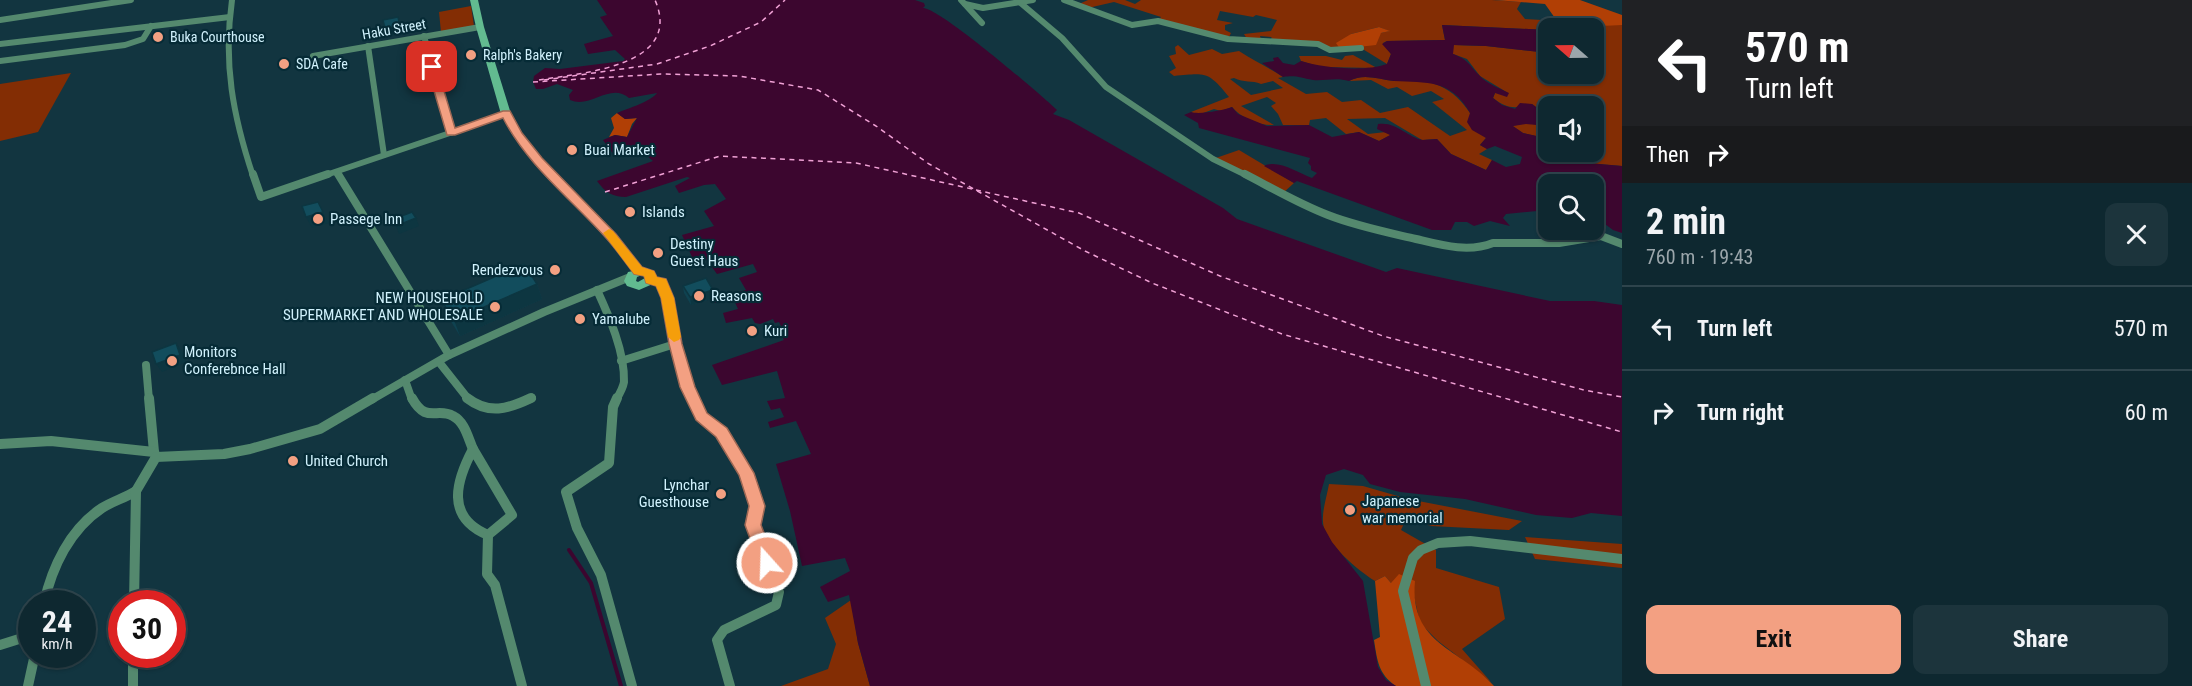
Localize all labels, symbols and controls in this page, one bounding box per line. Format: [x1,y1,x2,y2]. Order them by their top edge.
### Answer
street label: Haku Street [361,16,427,42]
north arrow [1538,18,1604,84]
map controls [1538,18,1604,240]
text: 570 m [1745,23,1850,72]
icon: left [1646,24,1724,102]
place label: Buka Courthouse [170,29,265,45]
marker: Buka Courthouse [151,30,165,44]
pin [406,41,457,92]
place label: Ralph's Bakery [483,47,562,63]
marker: Ralph's Bakery [464,48,478,62]
icon: arrive [415,50,448,83]
place label: SDA Cafe [296,56,348,72]
marker: SDA Cafe [277,57,291,71]
text: Turn left [1745,73,1834,105]
button: sound [1538,96,1604,162]
icon: right [1701,138,1734,171]
place label: Buai Market [584,141,655,159]
text: Then [1646,142,1689,167]
marker: Buai Market [565,143,579,157]
button: search [1538,174,1604,240]
text: 2 min [1646,201,1726,243]
place label: Islands [642,203,685,221]
button: close [2105,203,2168,266]
marker: Islands [623,205,637,219]
place label: Passege Inn [330,210,402,228]
marker: Passege Inn [311,212,325,226]
place label: Destiny Guest Haus [670,235,739,270]
text: 760 m · 19:43 [1646,245,1753,269]
marker: Destiny Guest Haus [651,246,665,260]
place label: Rendezvous [472,261,543,279]
marker: Rendezvous [548,263,562,277]
place label: Reasons [711,287,762,305]
place label: NEW HOUSEHOLD SUPERMARKET AND WHOLESALE [283,289,483,324]
marker: Reasons [692,289,706,303]
marker: NEW HOUSEHOLD SUPERMARKET AND WHOLESALE [488,300,502,314]
place label: Yamalube [592,310,650,328]
marker: Yamalube [573,312,587,326]
icon: left [1646,312,1679,345]
text: Turn left [1697,316,1772,341]
text: 570 m [2114,316,2168,341]
place label: Kuri [764,322,787,340]
marker: Kuri [745,324,759,338]
place label: Monitors Conferebnce Hall [184,343,286,378]
marker: Monitors Conferebnce Hall [165,354,179,368]
icon: right [1646,396,1679,429]
text: Turn right [1697,400,1784,425]
text: 60 m [2125,400,2168,425]
place label: United Church [305,452,388,470]
marker: United Church [286,454,300,468]
place label: Lynchar Guesthouse [639,476,709,511]
marker: Lynchar Guesthouse [714,487,728,501]
place label: Japanese war memorial [1362,492,1443,527]
marker: Japanese war memorial [1343,503,1357,517]
position arrow [735,531,799,595]
speed limit sign: 30 [108,590,186,668]
text: 24 [42,604,72,639]
button: Exit [1646,605,1901,674]
button: Share [1913,605,2168,674]
text: km/h [42,635,72,653]

